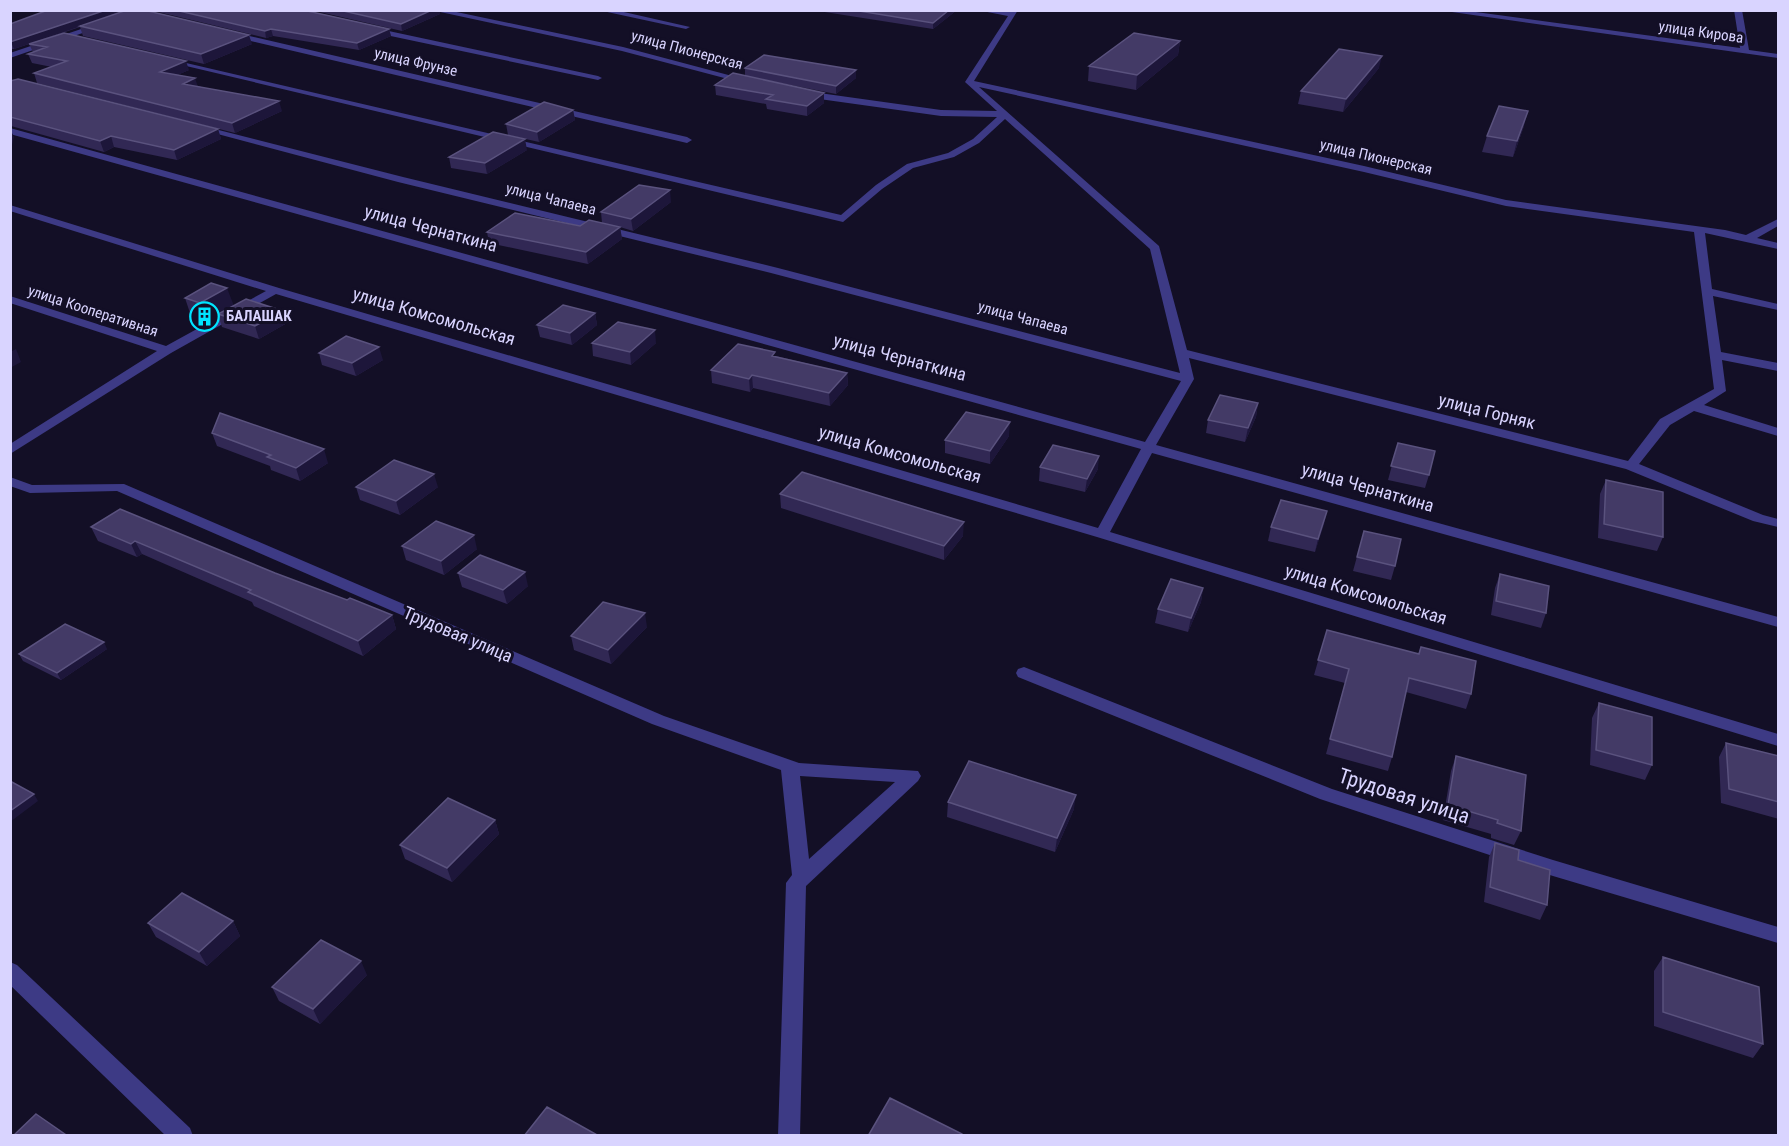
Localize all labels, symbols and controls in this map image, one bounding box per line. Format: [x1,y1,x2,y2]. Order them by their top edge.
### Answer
street label: улица Кирова [1658,17,1744,47]
street label: улица Пионерская [629,26,745,74]
street label: улица Фрунзе [373,44,459,80]
street label: улица Пионерская [1318,135,1434,179]
street label: улица Чапаева [504,179,598,219]
street label: улица Чернаткина [362,200,500,256]
street label: улица Кооперативная [26,281,160,341]
street label: улица Комсомольская [350,283,518,349]
street label: улица Чапаева [976,297,1070,339]
building icon: БАЛАШАК [189,300,221,332]
place label: БАЛАШАК [226,307,292,325]
street label: улица Чернаткина [831,329,969,385]
street label: улица Горняк [1436,389,1538,433]
street label: улица Комсомольская [816,421,984,487]
street label: улица Чернаткина [1299,458,1437,516]
street label: улица Комсомольская [1283,559,1449,629]
street label: Трудовая улица [400,601,516,667]
street label: Трудовая улица [1335,764,1473,828]

